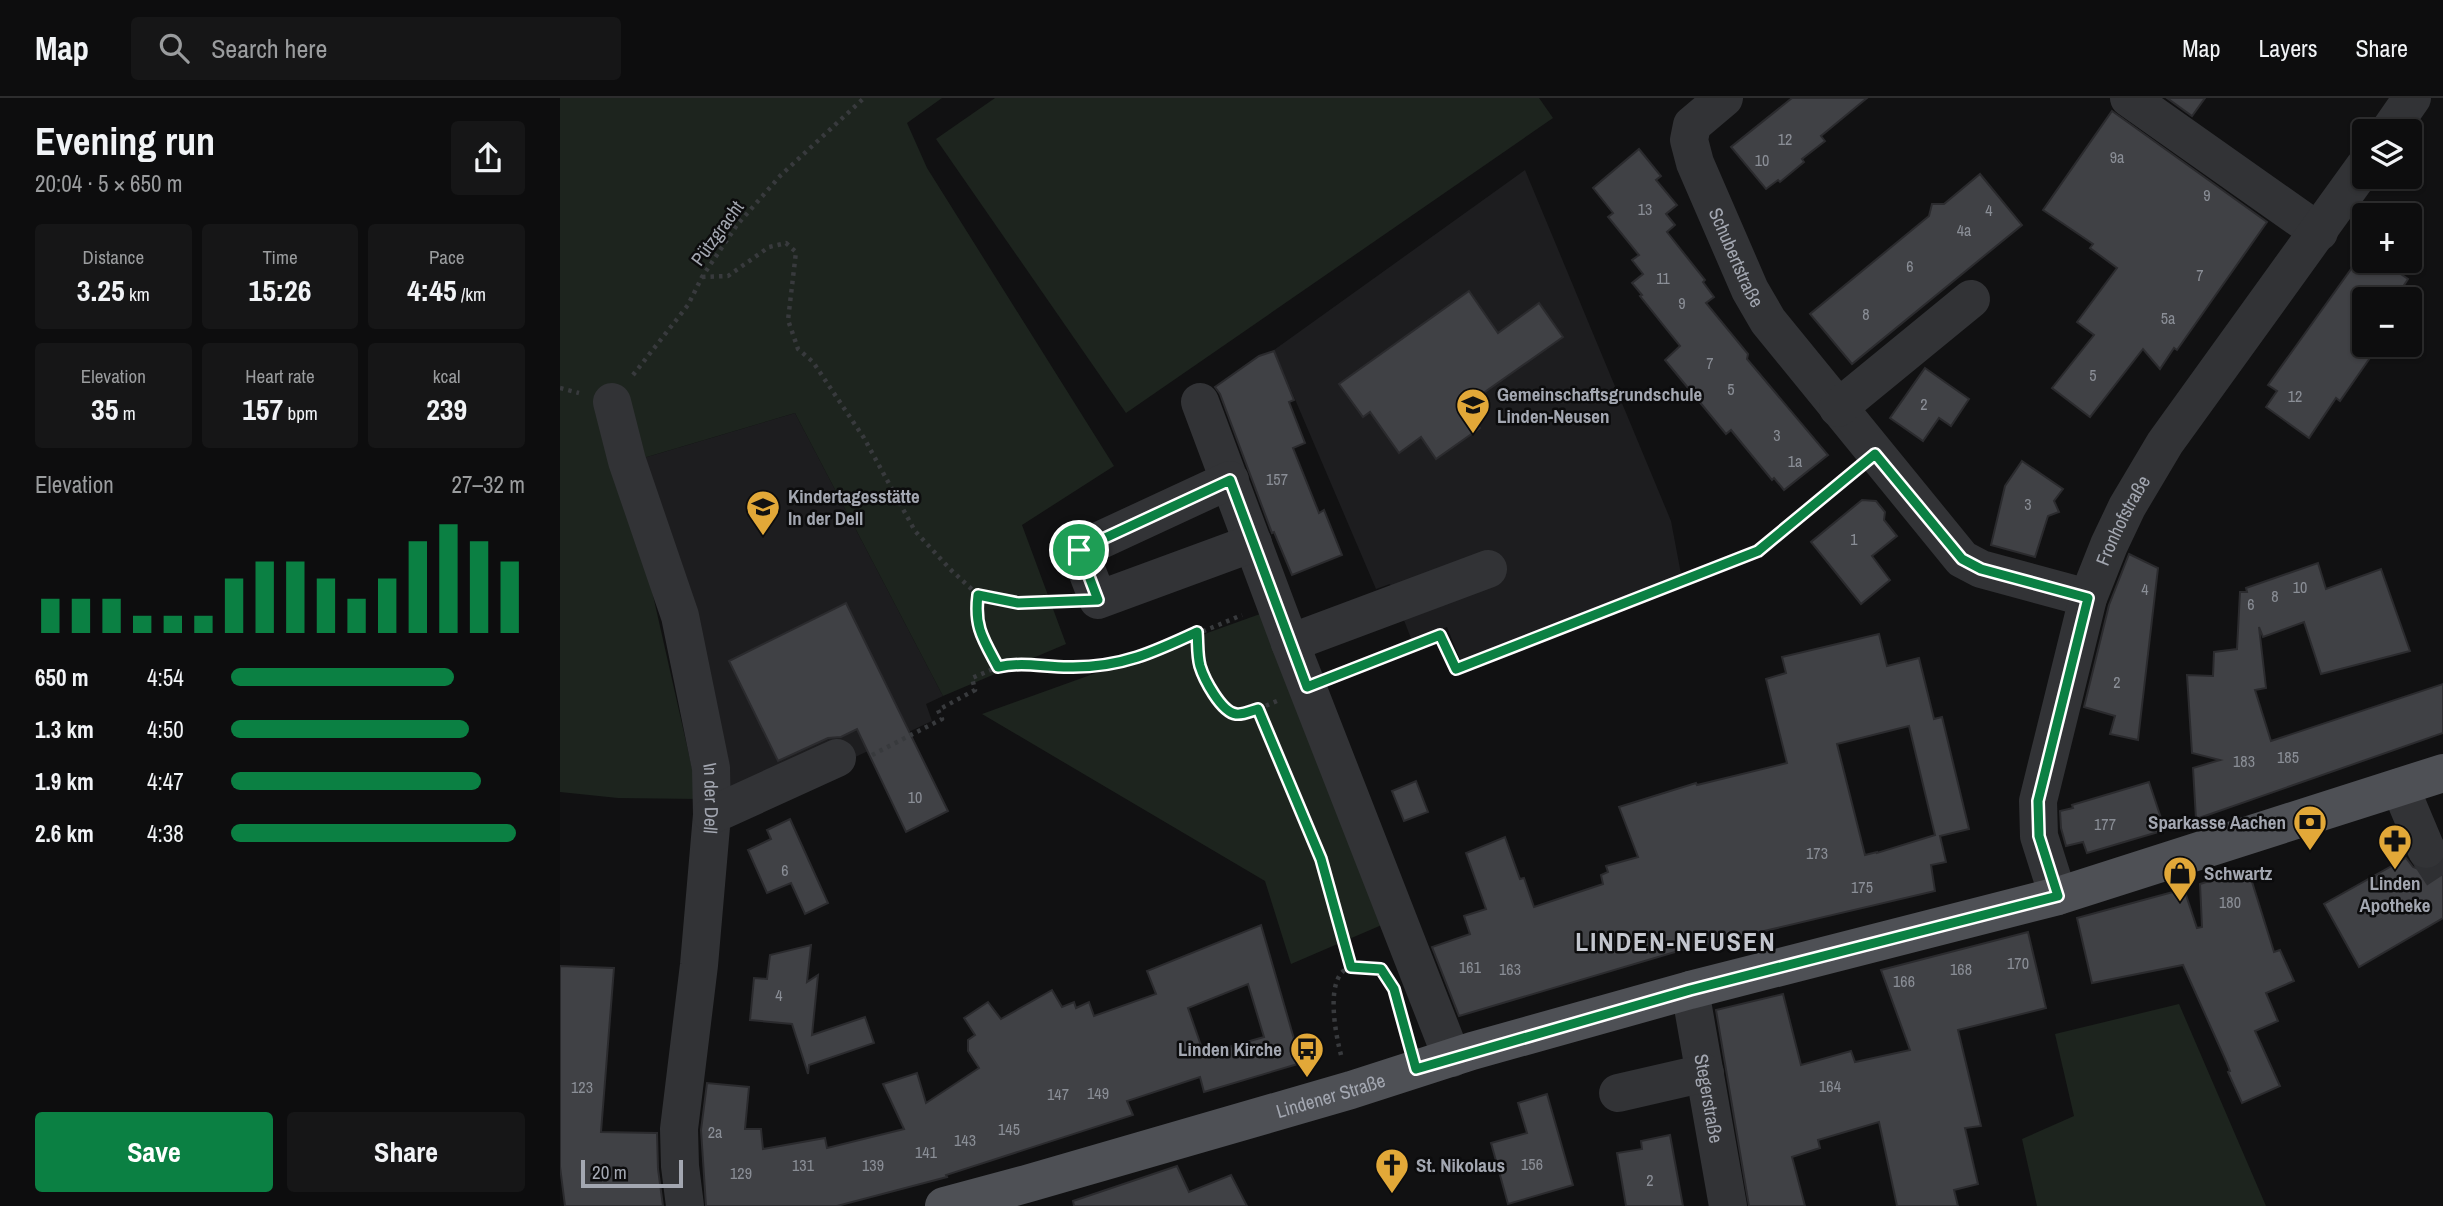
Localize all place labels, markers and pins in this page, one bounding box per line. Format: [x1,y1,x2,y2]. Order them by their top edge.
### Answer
place label: Gemeinschaftsgrundschule Linden-Neusen [1497,381,1703,429]
school or university icon: Gemeinschaftsgrundschule Linden-Neusen [1454,386,1492,435]
place label: Kindertagesstätte In der Dell [788,483,920,531]
school or university icon: Kindertagesstätte In der Dell [744,488,782,537]
pin [1049,520,1109,580]
bank icon: Sparkasse Aachen [2291,803,2329,852]
place label: Sparkasse Aachen [2148,809,2286,835]
pharmacy icon: Linden Apotheke [2376,822,2414,871]
shop icon: Schwartz [2161,854,2199,903]
place label: Schwartz [2204,860,2273,886]
place label: Linden Apotheke [2360,870,2431,918]
bus stop icon: Linden Kirche [1288,1030,1326,1079]
place label: Linden Kirche [1178,1036,1282,1062]
church icon: St. Nikolaus [1373,1146,1411,1195]
place label: St. Nikolaus [1416,1152,1505,1178]

